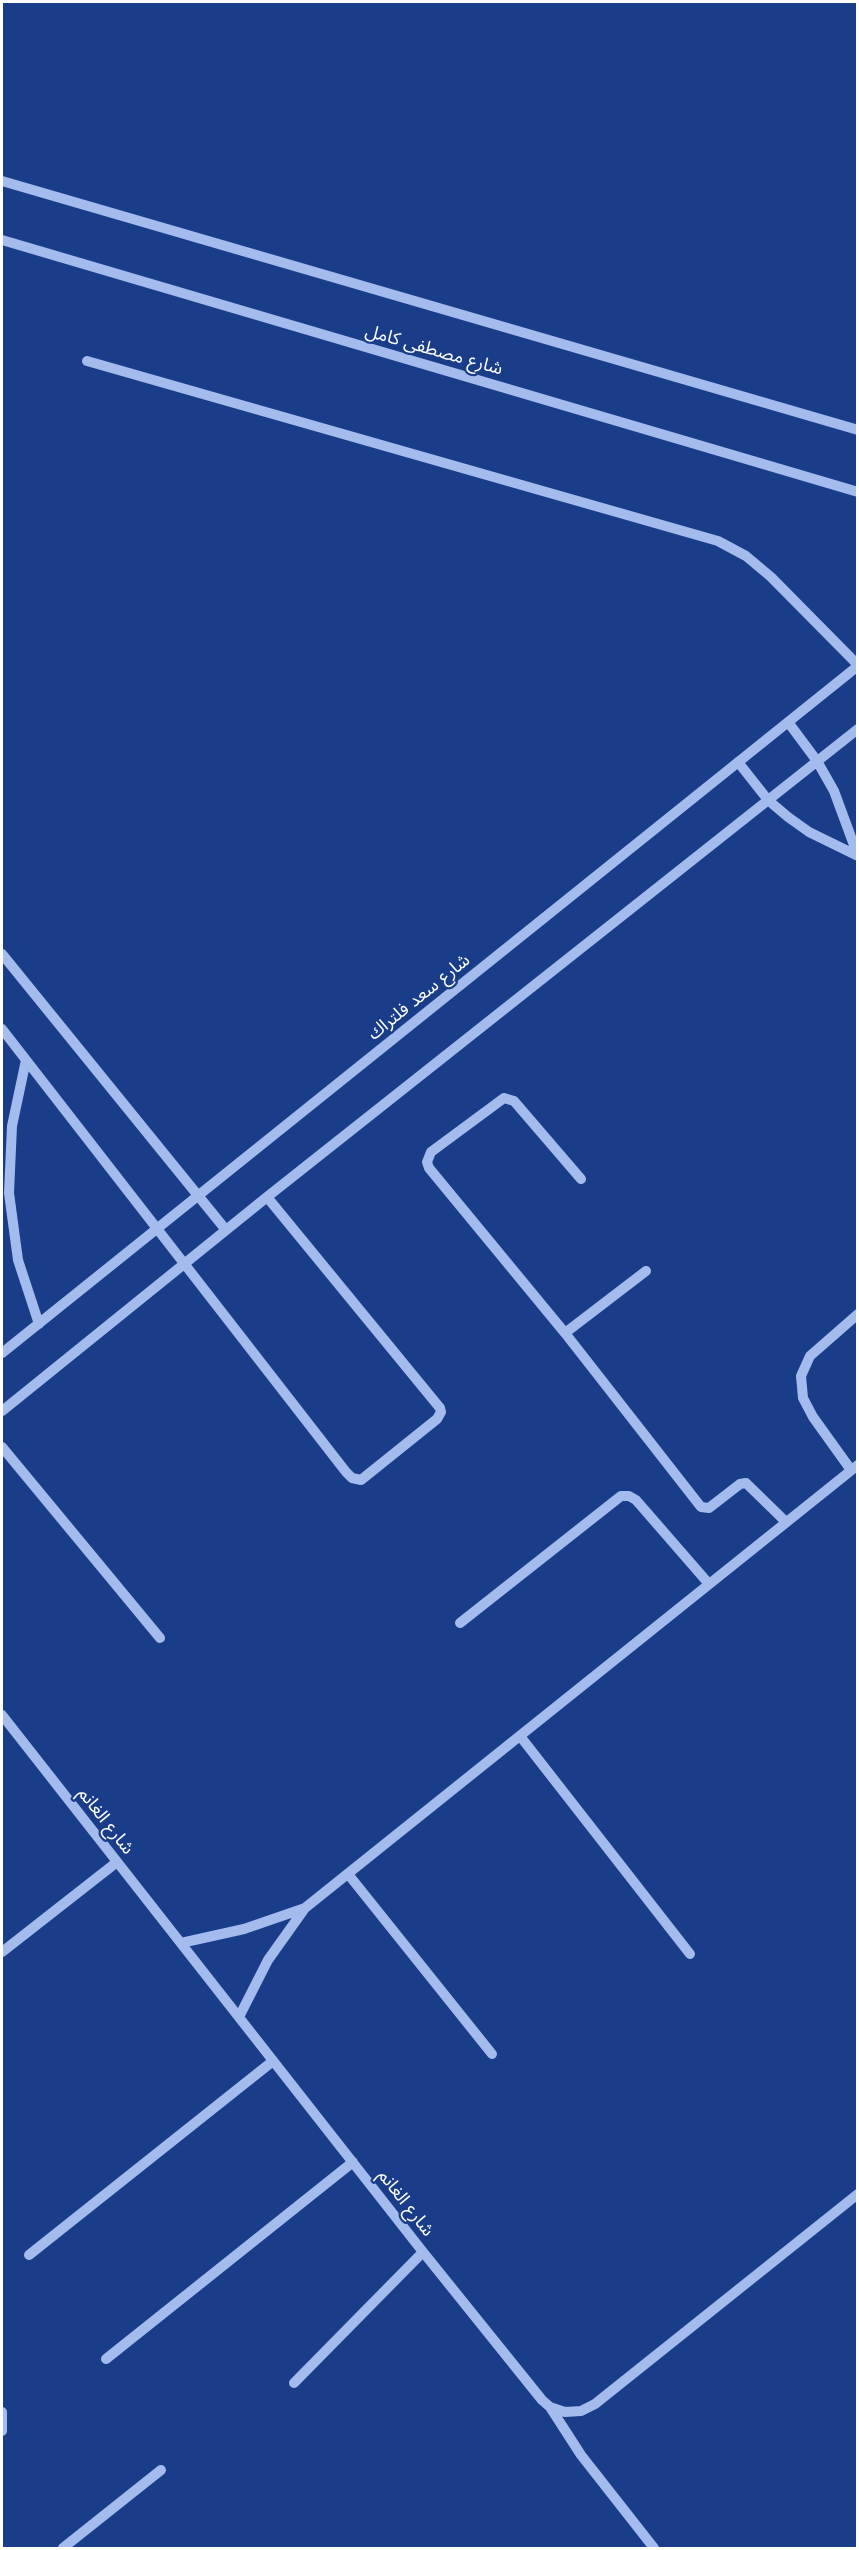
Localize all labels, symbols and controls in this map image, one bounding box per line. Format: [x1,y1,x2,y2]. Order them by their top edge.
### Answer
street label: شارع مصطفى كامل [363,320,505,380]
street label: شارع سعد فلتراك [364,949,474,1045]
street label: شارع الغانم [73,1783,139,1859]
street label: شارع الغانم [373,2165,439,2241]

